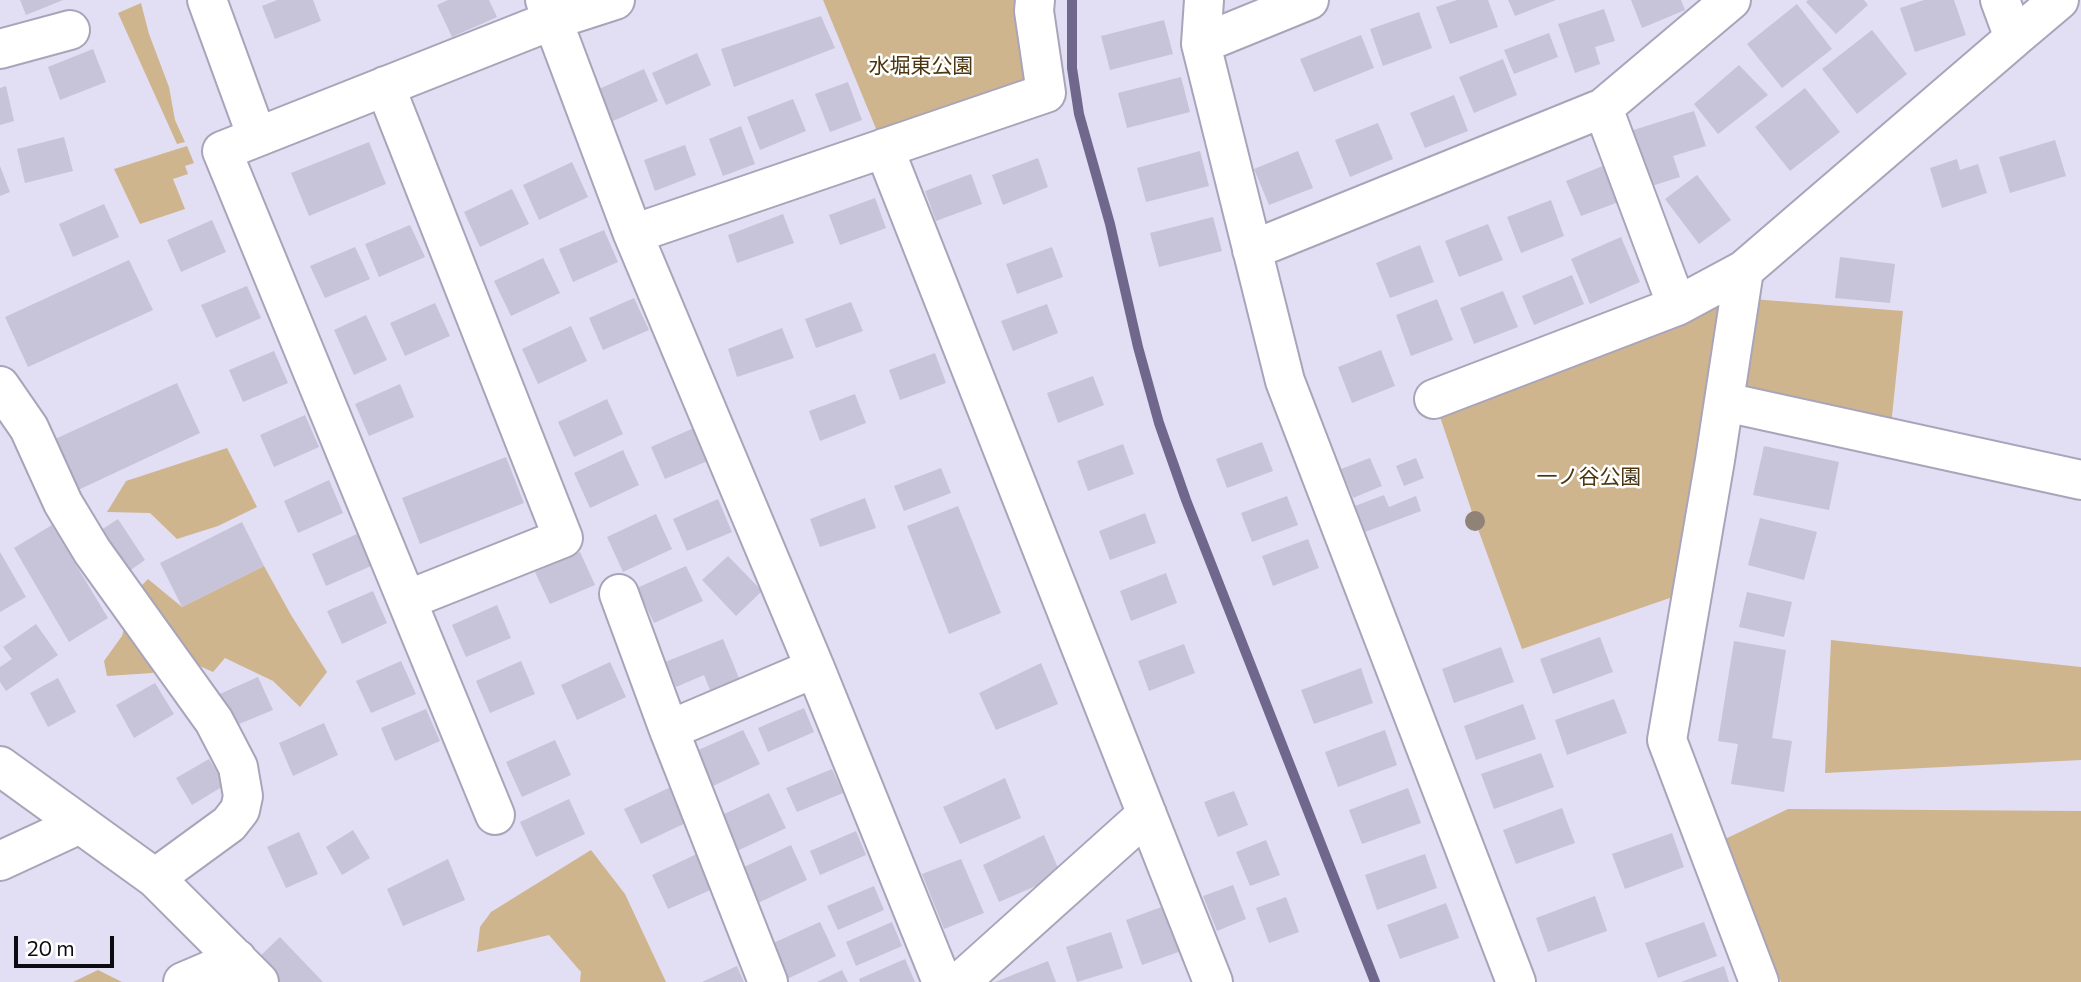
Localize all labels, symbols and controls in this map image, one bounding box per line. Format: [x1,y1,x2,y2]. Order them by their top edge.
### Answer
park label: 水堀東公園 [869,53,973,79]
park label: 一ノ谷公園 [1537,464,1641,490]
scale bar [18,922,117,966]
text: 20 m [27,935,75,960]

